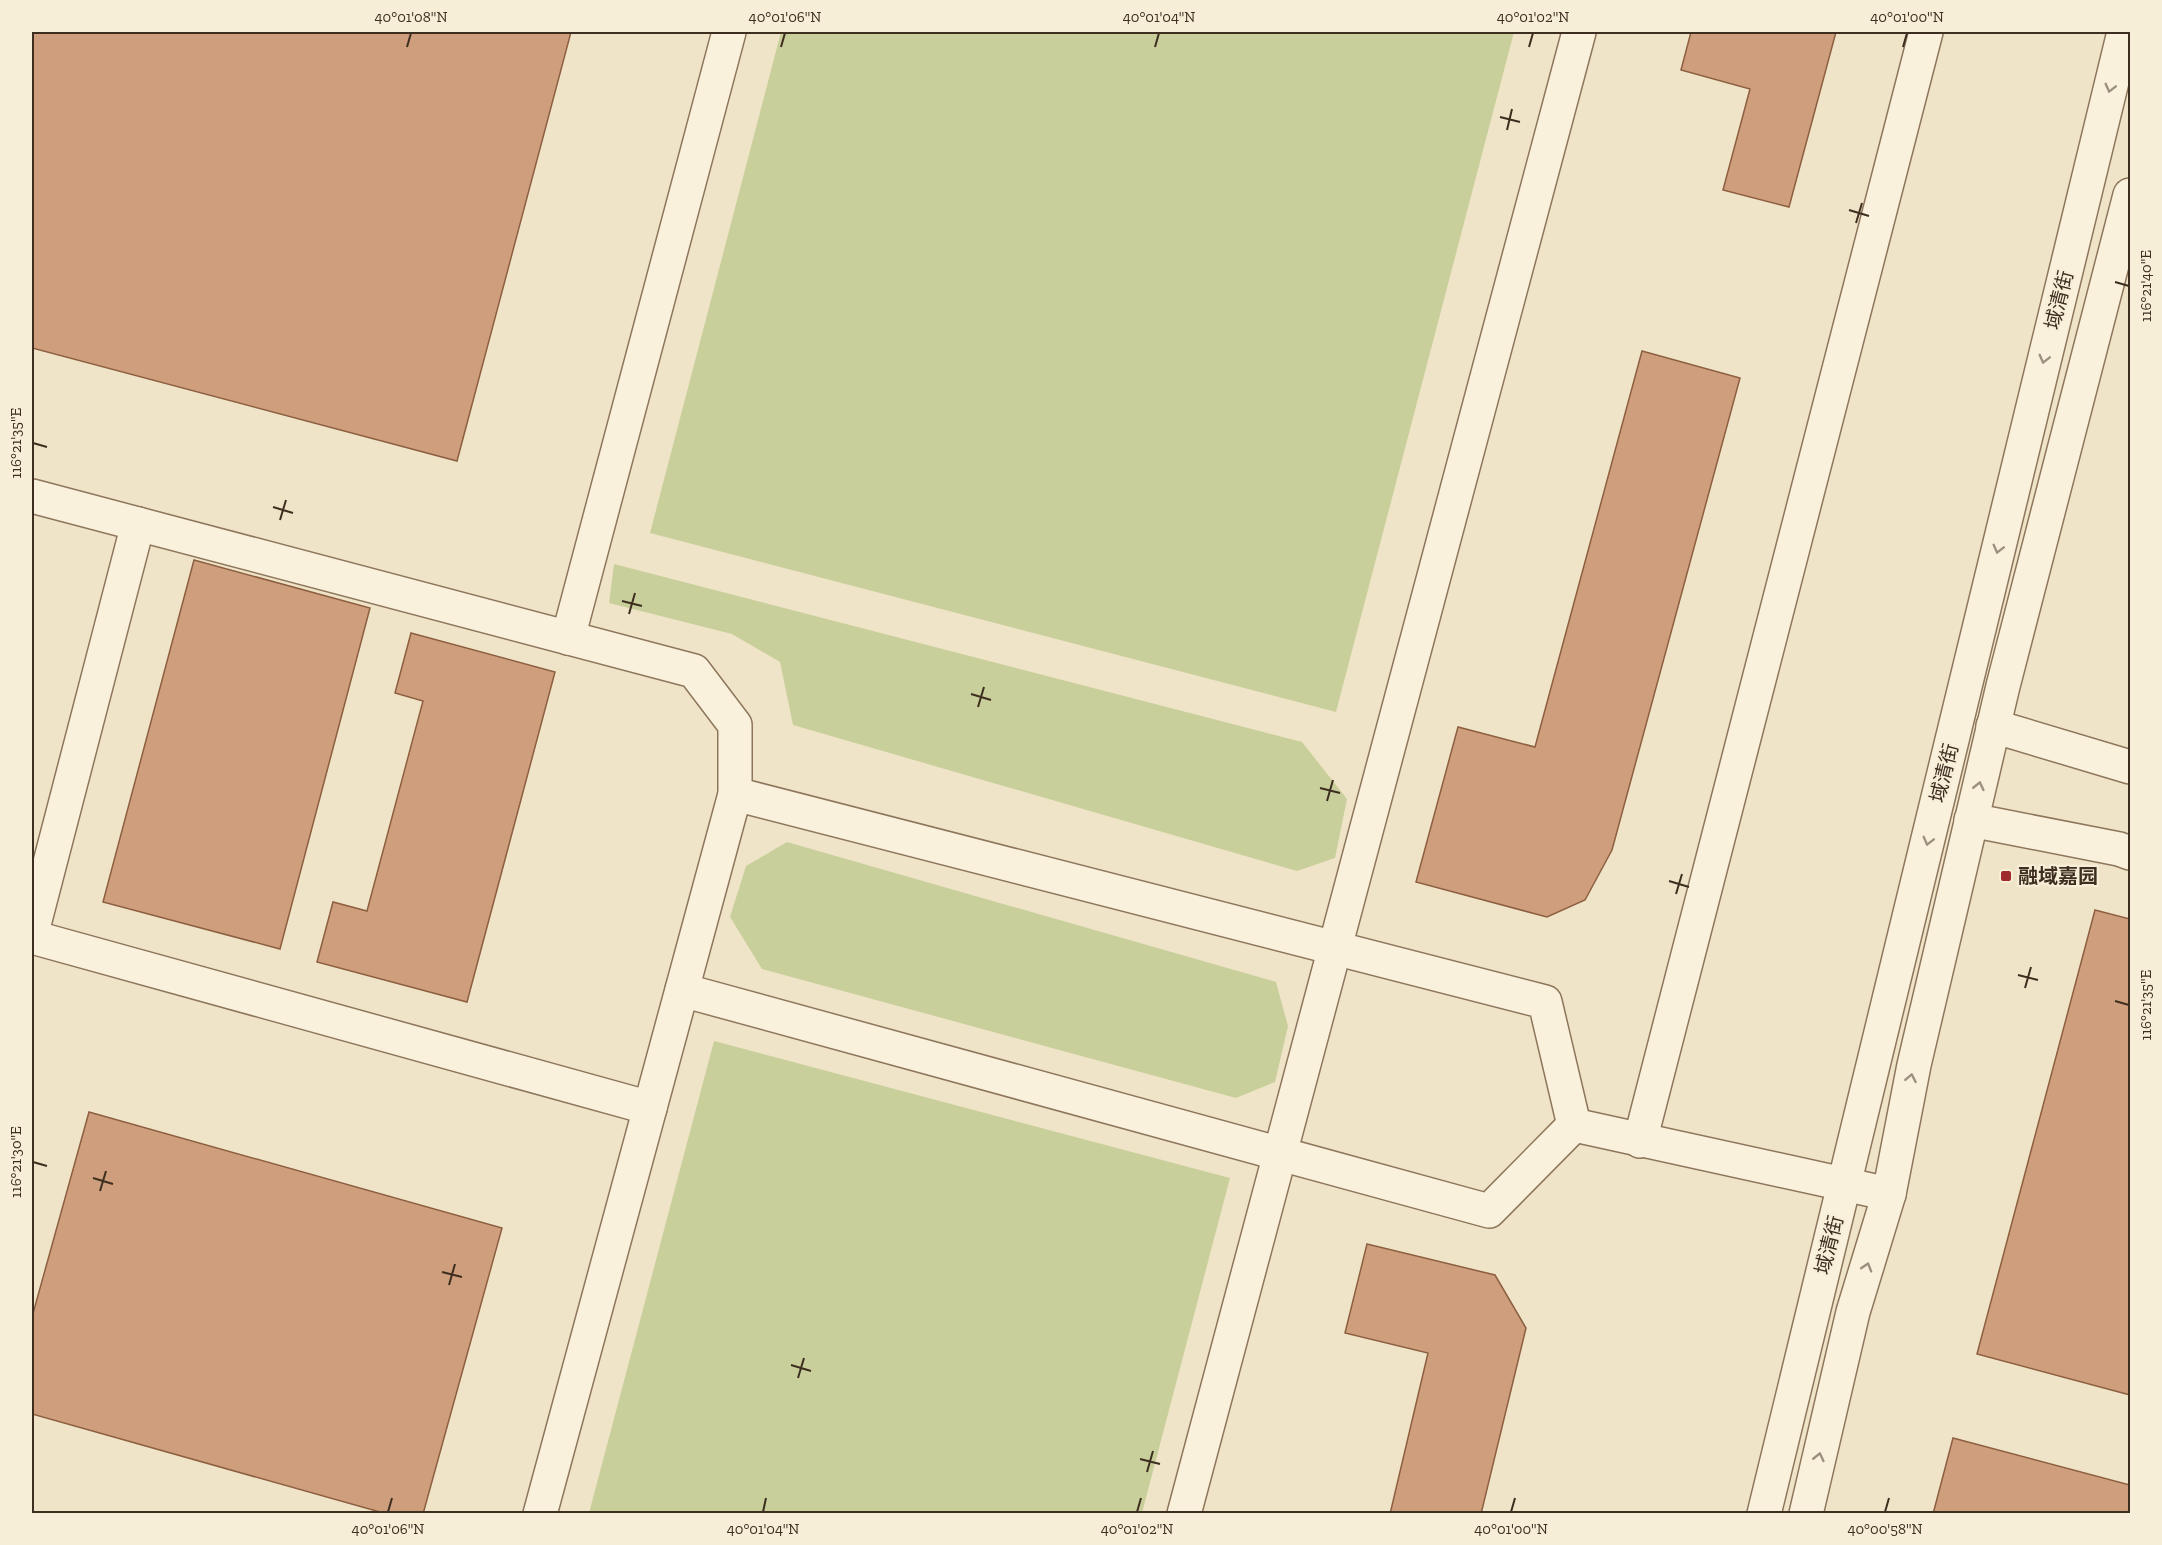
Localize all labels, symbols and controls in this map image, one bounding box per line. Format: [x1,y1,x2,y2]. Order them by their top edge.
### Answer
text: 40°01'08"N [375,8,447,26]
text: 40°01'06"N [749,8,821,26]
text: 40°01'04"N [1123,8,1195,26]
text: 40°01'02"N [1497,8,1569,26]
text: 40°01'00"N [1870,8,1944,26]
one-way arrow [2105,83,2118,93]
text: 116°21'40"E [2137,250,2155,322]
street label: 域清街 [2040,268,2078,332]
one-way arrow [2039,354,2052,364]
text: 116°21'35"E [7,407,25,478]
one-way arrow [1993,544,2006,554]
street label: 域清街 [1925,741,1963,805]
one-way arrow [1972,781,1985,791]
one-way arrow [1922,835,1935,845]
place label: 融域嘉园 [2018,864,2098,888]
marker: 融域嘉园 [1999,869,2013,883]
text: 116°21'35"E [2137,969,2155,1040]
one-way arrow [1904,1073,1917,1083]
text: 116°21'30"E [7,1126,25,1198]
street label: 域清街 [1810,1213,1848,1277]
one-way arrow [1860,1262,1872,1273]
one-way arrow [1812,1452,1825,1462]
text: 40°01'06"N [352,1520,424,1538]
text: 40°01'04"N [727,1520,799,1538]
text: 40°01'02"N [1101,1520,1173,1538]
text: 40°01'00"N [1474,1520,1548,1538]
text: 40°00'58"N [1847,1520,1923,1538]

